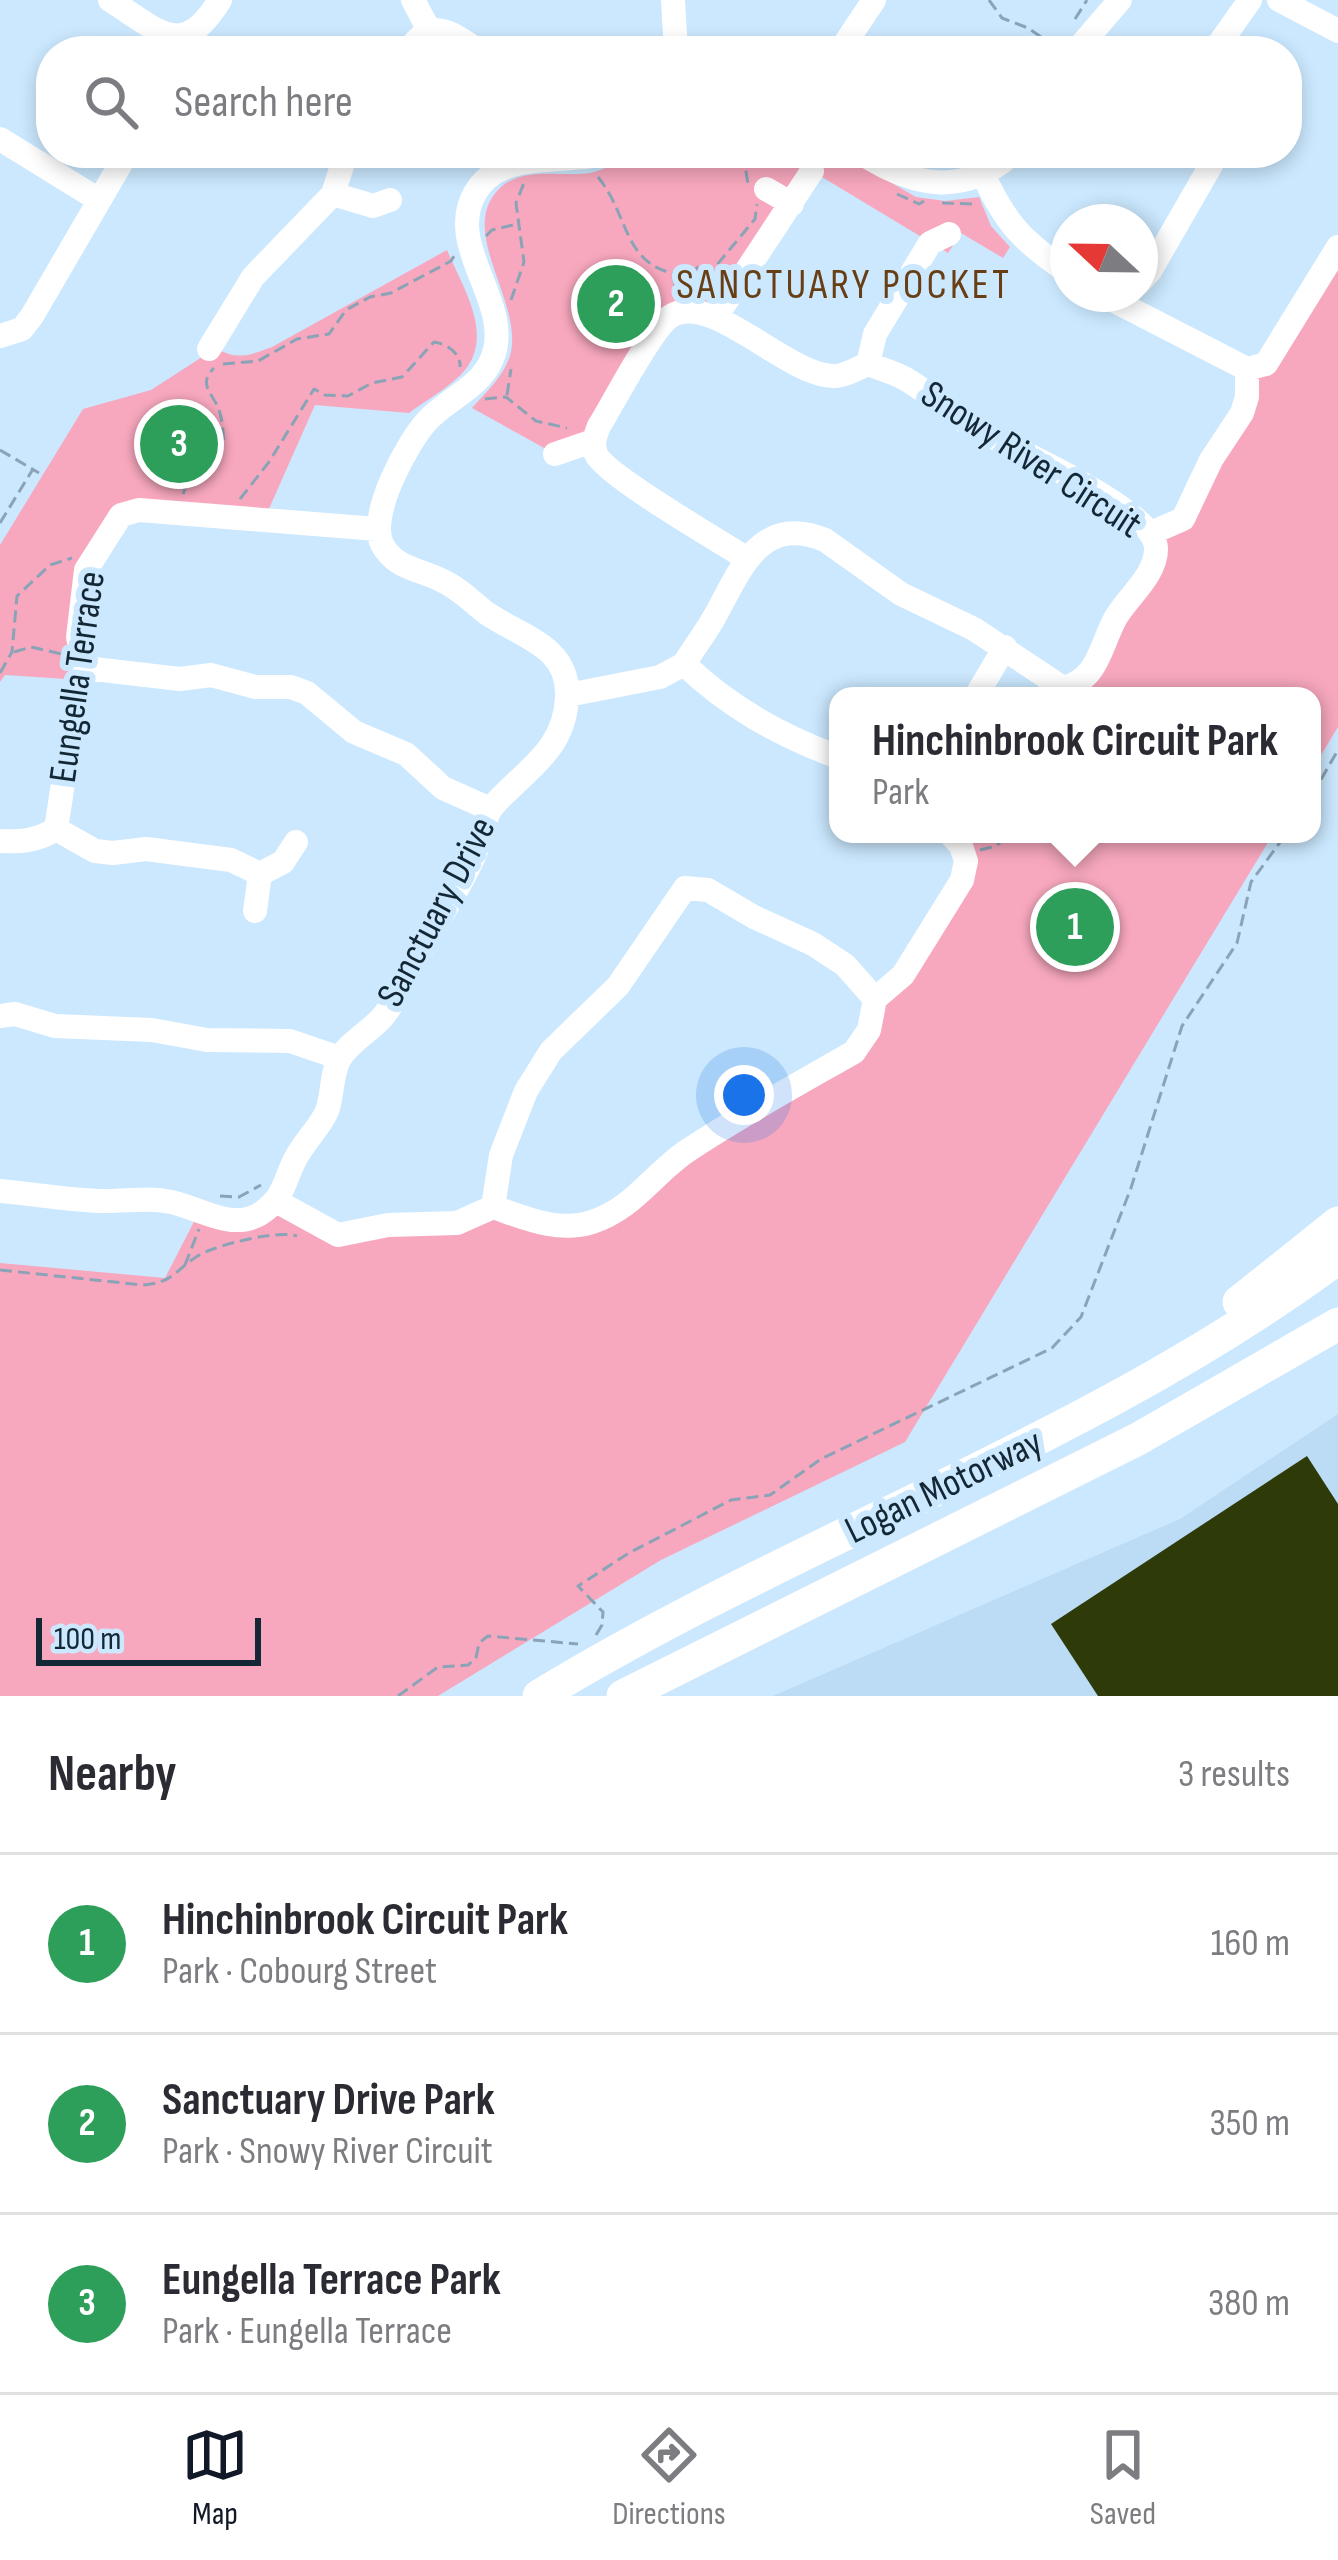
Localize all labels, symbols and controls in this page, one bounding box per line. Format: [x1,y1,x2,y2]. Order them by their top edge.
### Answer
search box [36,36,1302,168]
icon: search [78,69,144,135]
text: Search here [174,75,353,130]
north arrow [1050,204,1158,312]
pin: 2 [577,259,655,349]
district label: SANCTUARY POCKET [676,260,1012,311]
street label: Snowy River Circuit [912,371,1150,549]
pin: 3 [140,399,218,489]
street label: Eungella Terrace [40,568,116,786]
popup [829,687,1321,843]
text: Hinchinbrook Circuit Park [872,714,1278,769]
text: Park [872,769,929,816]
street label: Sanctuary Drive [367,809,507,1015]
pin: 1 [1036,882,1114,972]
your location [714,1065,774,1125]
street label: Logan Motorway [838,1419,1050,1555]
scale bar [36,1612,261,1665]
text: 100 m [54,1619,121,1659]
text: Nearby [48,1744,177,1805]
text: 3 results [1178,1751,1290,1798]
text: Hinchinbrook Circuit Park [162,1893,568,1948]
text: 1 [79,1920,95,1967]
text: 160 m [1211,1920,1290,1967]
text: Park · Cobourg Street [162,1948,437,1995]
text: Sanctuary Drive Park [162,2073,495,2128]
text: 2 [78,2100,96,2147]
text: 350 m [1209,2100,1290,2147]
text: Park · Snowy River Circuit [162,2128,493,2175]
text: Eungella Terrace Park [162,2253,501,2308]
text: 3 [78,2280,96,2327]
text: 380 m [1208,2280,1290,2327]
text: Park · Eungella Terrace [162,2308,452,2355]
tab: Map [182,2422,248,2534]
tab: Directions [612,2422,726,2534]
tab: Saved [1090,2422,1156,2534]

